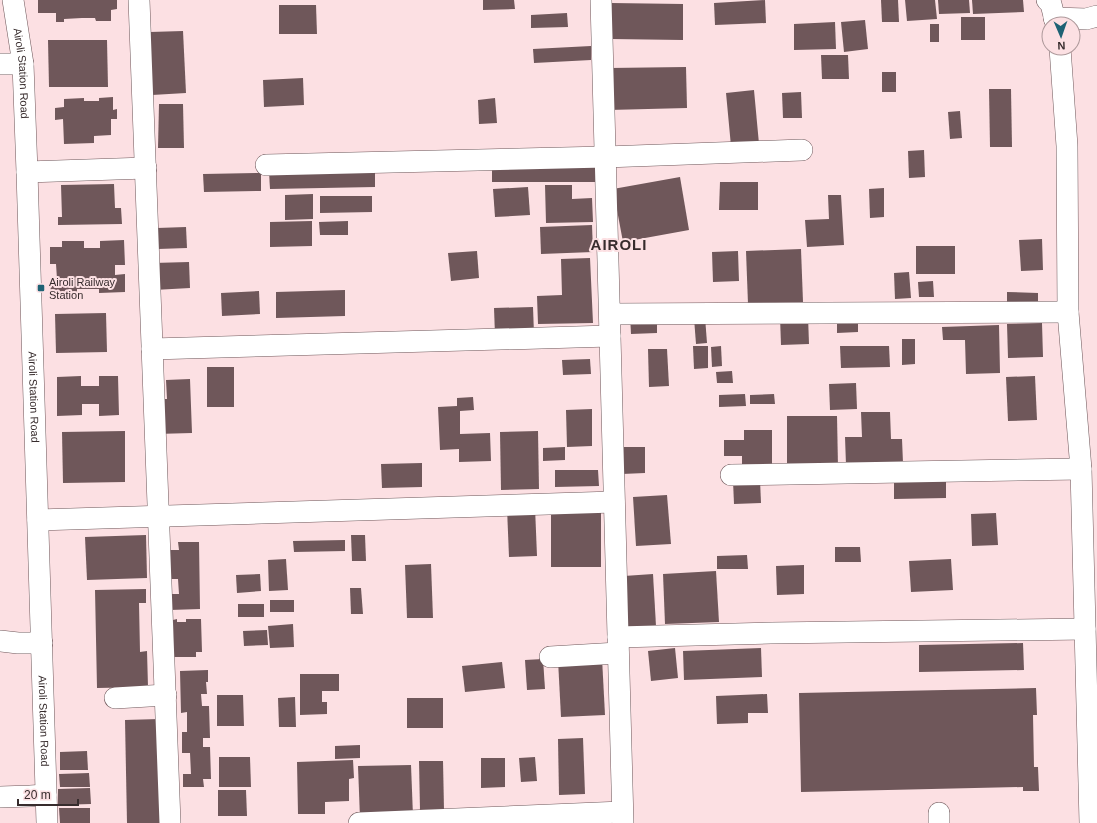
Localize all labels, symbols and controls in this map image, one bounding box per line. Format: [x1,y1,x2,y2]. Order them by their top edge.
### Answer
north arrow [1041,16,1081,56]
street label: Airoli Station Road [11,27,31,119]
text: N [1057,40,1066,52]
district label: AIROLI [591,236,647,253]
place label: Airoli Railway Station [49,276,116,301]
marker: Airoli Railway Station [36,283,46,293]
street label: Airoli Station Road [27,351,41,443]
street label: Airoli Station Road [36,675,51,767]
scale bar [18,781,78,807]
text: 20 m [24,788,51,802]

